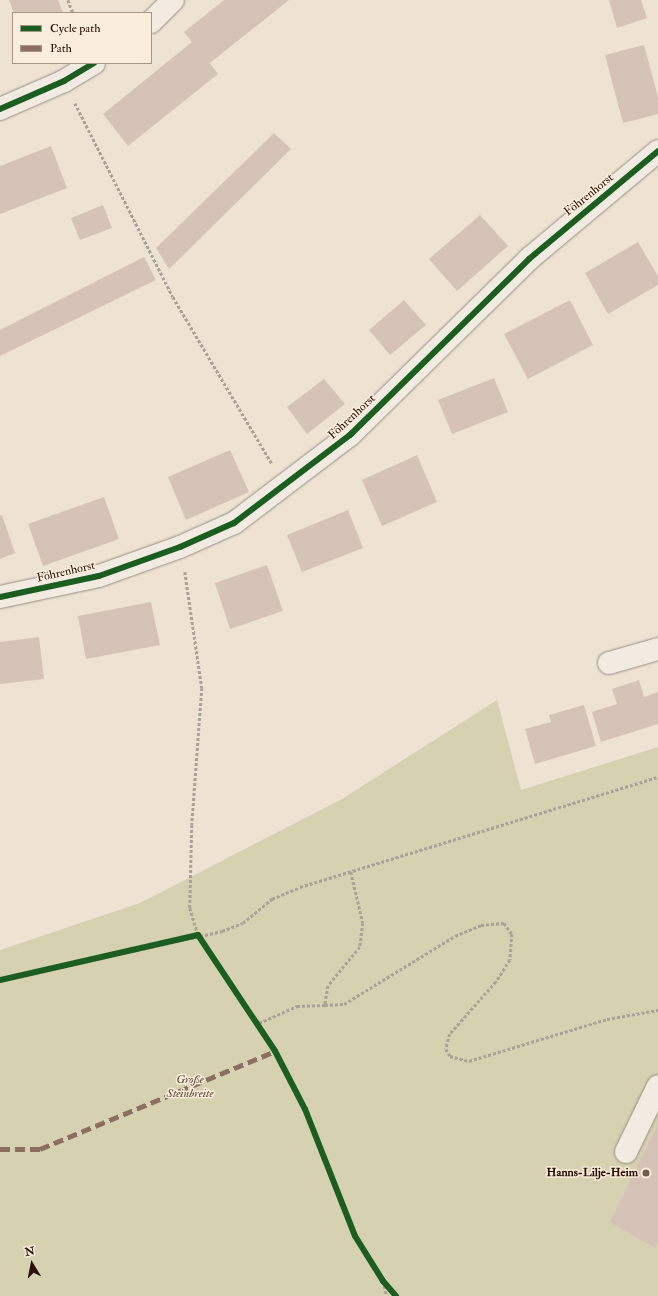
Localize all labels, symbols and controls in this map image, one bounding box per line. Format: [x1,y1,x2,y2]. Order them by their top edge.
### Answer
legend [12,12,152,64]
text: Cycle path [50,21,100,36]
text: Path [50,41,72,56]
street label: Föhrenhorst [561,171,617,219]
street label: Föhrenhorst [325,391,379,443]
street label: Föhrenhorst [35,558,97,586]
park label: Große Steinbreite [167,1073,213,1101]
place label: Hanns-Lilje-Heim [547,1166,638,1180]
marker: Hanns-Lilje-Heim [641,1168,651,1178]
north arrow [12,1244,52,1284]
text: N [24,1244,36,1259]

